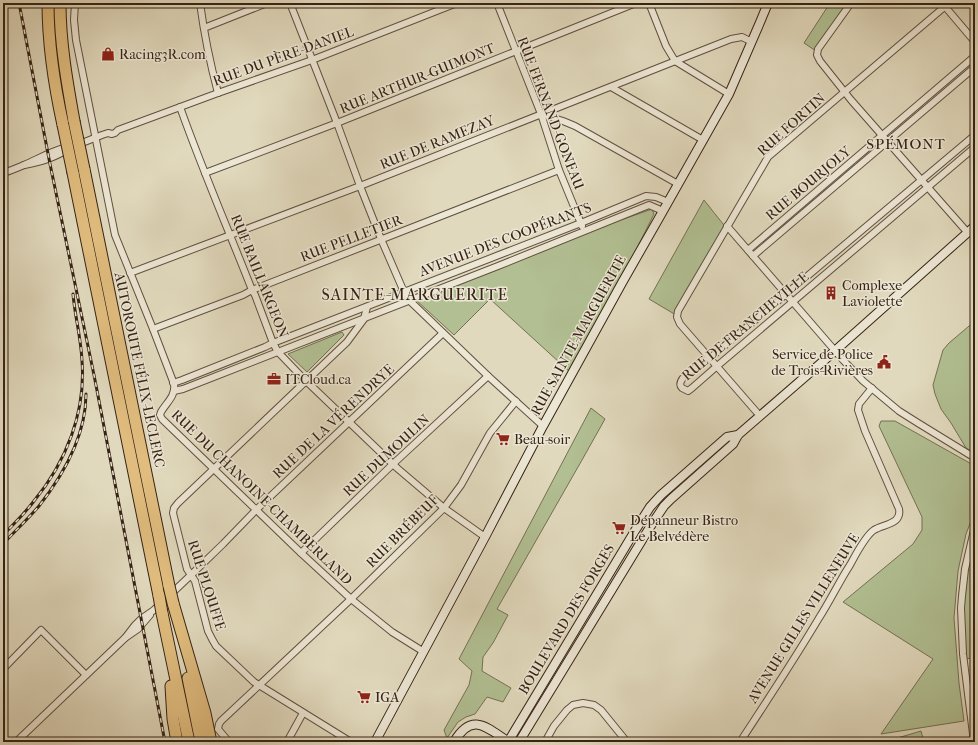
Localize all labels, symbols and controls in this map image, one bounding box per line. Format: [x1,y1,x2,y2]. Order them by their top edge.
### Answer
street label: RUE DU PÈRE-DANIEL [210,22,356,90]
street label: RUE FERNAND-GONEAU [514,34,588,192]
street label: RUE ARTHUR-GUIMONT [337,39,498,117]
shop icon: Racing3R.com [100,46,116,62]
place label: Racing3R.com [119,46,206,63]
street label: RUE FORTIN [754,89,829,159]
street label: RUE DE RAMEZAY [377,111,498,173]
district label: SPÉMONT [866,135,946,153]
street label: RUE BOURJOLY [762,142,855,224]
street label: AVENUE DES COOPÉRANTS [415,198,594,281]
street label: RUE PELLETIER [298,211,405,266]
street label: RUE BAILLARGEON [227,212,292,341]
street label: RUE SAINTE-MARGUERITE [527,252,630,418]
street label: RUE DE FRANCHEVILLE [678,268,813,384]
street label: AUTOROUTE FÉLIX-LECLERC [110,270,170,469]
place label: Complexe Laviolette [842,277,902,310]
district label: SAINTE-MARGUERITE [322,285,508,304]
building icon: Complexe Laviolette [823,285,839,301]
place label: Service de Police de Trois-Rivières [771,346,873,379]
public building icon: Service de Police de Trois-Rivières [876,354,892,370]
street label: RUE DE LA VÉRENDRYE [268,360,398,482]
office icon: ITCloud.ca [266,371,282,387]
place label: ITCloud.ca [285,371,352,388]
street label: RUE DU CHANOINE-CHAMBERLAND [168,406,356,589]
street label: RUE DUMOULIN [339,411,434,500]
supermarket icon: Beau-soir [495,431,511,447]
place label: Beau-soir [514,431,570,448]
street label: RUE BRÉBEUF [362,490,443,571]
place label: Dépanneur Bistro Le Belvédère [630,512,738,545]
supermarket icon: Dépanneur Bistro Le Belvédère [611,520,627,536]
street label: AVENUE GILLES VILLENEUVE [743,530,863,707]
street label: RUE PLOUFFE [184,538,229,633]
street label: BOULEVARD DES FORGES [515,541,618,697]
supermarket icon: IGA [356,689,372,705]
place label: IGA [375,689,400,706]

